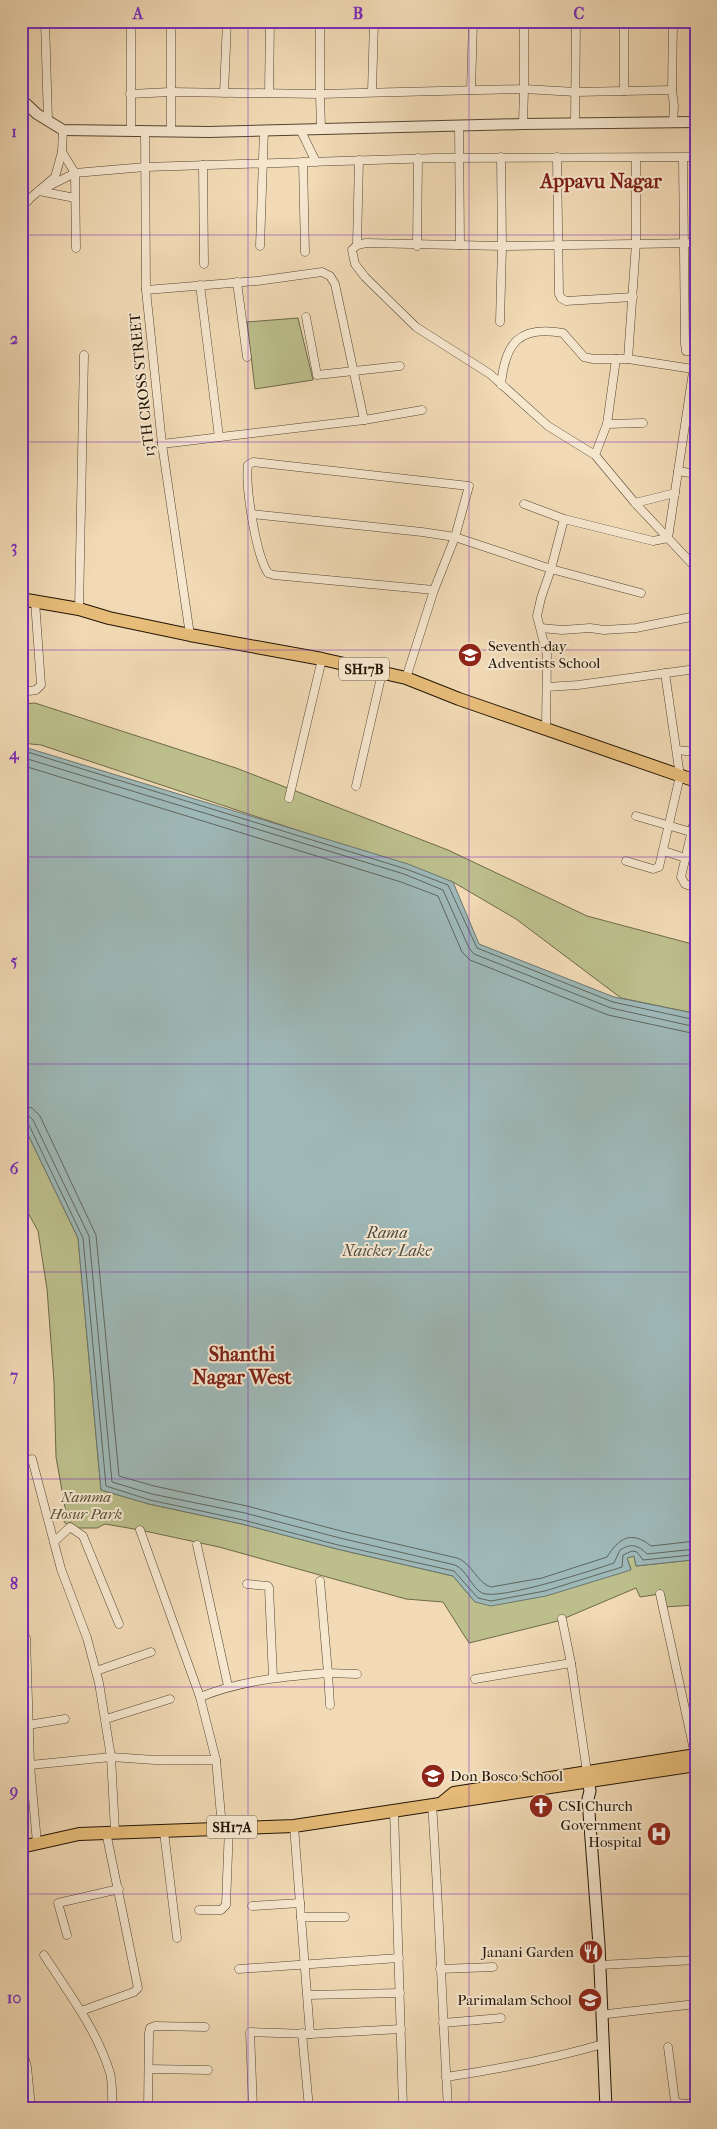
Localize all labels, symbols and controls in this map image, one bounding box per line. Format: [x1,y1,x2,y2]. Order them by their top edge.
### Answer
text: A [132,4,144,23]
text: B [353,4,363,23]
text: C [574,4,585,23]
text: 1 [11,122,17,141]
district label: Appavu Nagar [538,170,662,193]
street label: 13TH CROSS STREET [125,311,159,458]
text: 2 [10,329,18,348]
text: 3 [11,537,17,557]
place label: Seventh-day Adventists School [487,637,600,672]
school or university icon: Seventh-day Adventists School [457,642,483,668]
road number: SH17B [339,658,389,681]
text: 4 [8,744,20,764]
text: 5 [11,951,18,970]
text: 6 [10,1159,19,1178]
water label: Rama Naicker Lake [341,1223,432,1260]
district label: Shanthi Nagar West [192,1343,293,1389]
text: 7 [9,1366,18,1385]
park label: Namma Hosur Park [49,1488,122,1523]
text: 8 [10,1574,18,1593]
school or university icon: Don Bosco School [420,1763,446,1789]
place label: Don Bosco School [450,1767,563,1785]
text: 9 [9,1781,18,1801]
church icon: CSI Church [528,1793,554,1819]
place label: CSI Church [558,1797,634,1815]
road number: SH17A [207,1815,257,1838]
place label: Government Hospital [561,1816,643,1851]
hospital icon: Government Hospital [646,1821,672,1847]
restaurant icon: Janani Garden [578,1939,604,1965]
place label: Janani Garden [481,1943,574,1961]
school or university icon: Parimalam School [577,1987,603,2013]
text: 10 [7,1988,21,2007]
place label: Parimalam School [457,1991,572,2009]

